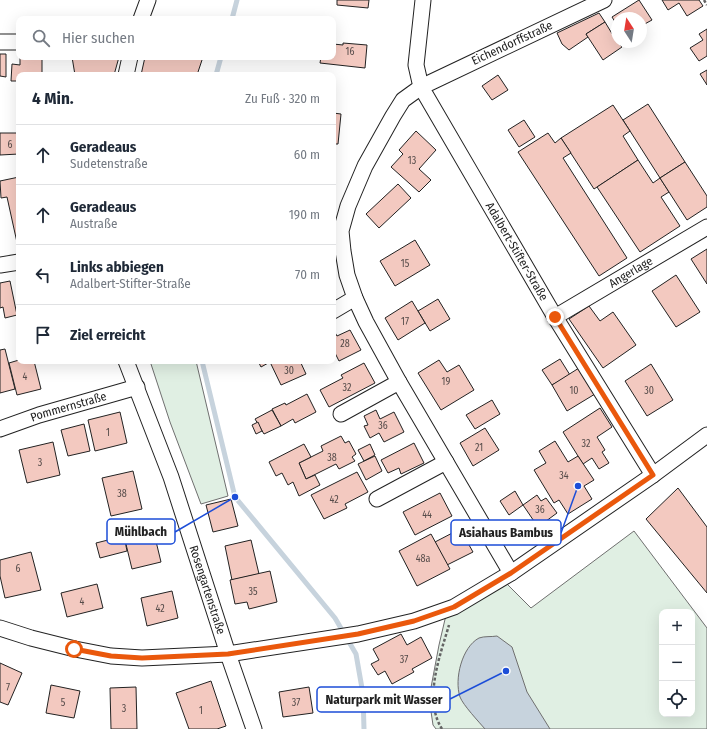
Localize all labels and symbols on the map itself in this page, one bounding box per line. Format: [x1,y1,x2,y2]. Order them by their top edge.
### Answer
north arrow [611,12,647,48]
street label: Eichendorffstraße [469,18,555,68]
house number: 16 [346,46,354,58]
house number: 6 [8,139,13,151]
house number: 13 [408,155,417,167]
street label: Adalbert-Stifter-Straße [483,200,551,303]
street label: Angerlage [606,254,655,291]
house number: 15 [401,258,410,270]
route end [546,308,564,326]
house number: 17 [401,316,409,328]
house number: 28 [340,338,350,350]
house number: 30 [284,365,294,377]
house number: 4 [23,371,28,383]
house number: 19 [442,376,451,388]
house number: 32 [343,382,352,394]
house number: 10 [569,385,579,397]
house number: 30 [644,385,654,397]
street label: Pommernstraße [29,389,108,424]
house number: 36 [378,420,388,432]
house number: 1 [106,427,110,439]
house number: 32 [582,438,591,450]
house number: 21 [475,442,483,454]
house number: 38 [327,452,337,464]
house number: 3 [38,457,43,469]
house number: 34 [559,470,569,482]
house number: 38 [117,488,127,500]
house number: 42 [329,494,339,506]
house number: 36 [535,504,545,516]
house number: 44 [422,509,432,521]
callout: Mühlbach [107,519,175,544]
callout: Asiahaus Bambus [451,520,561,545]
text: Mühlbach [115,524,167,539]
text: Asiahaus Bambus [458,525,553,540]
street label: Rosengartenstraße [186,544,228,636]
house number: 48a [416,553,430,565]
house number: 6 [16,563,21,575]
house number: 35 [248,586,258,598]
house number: 4 [80,596,85,608]
house number: 42 [155,603,165,615]
route start [65,640,83,658]
house number: 37 [400,654,408,666]
house number: 7 [6,682,10,694]
callout: Naturpark mit Wasser [317,687,450,712]
text: Naturpark mit Wasser [325,692,443,707]
house number: 5 [61,697,66,709]
house number: 37 [292,697,300,709]
house number: 3 [122,703,127,715]
house number: 1 [199,705,203,717]

